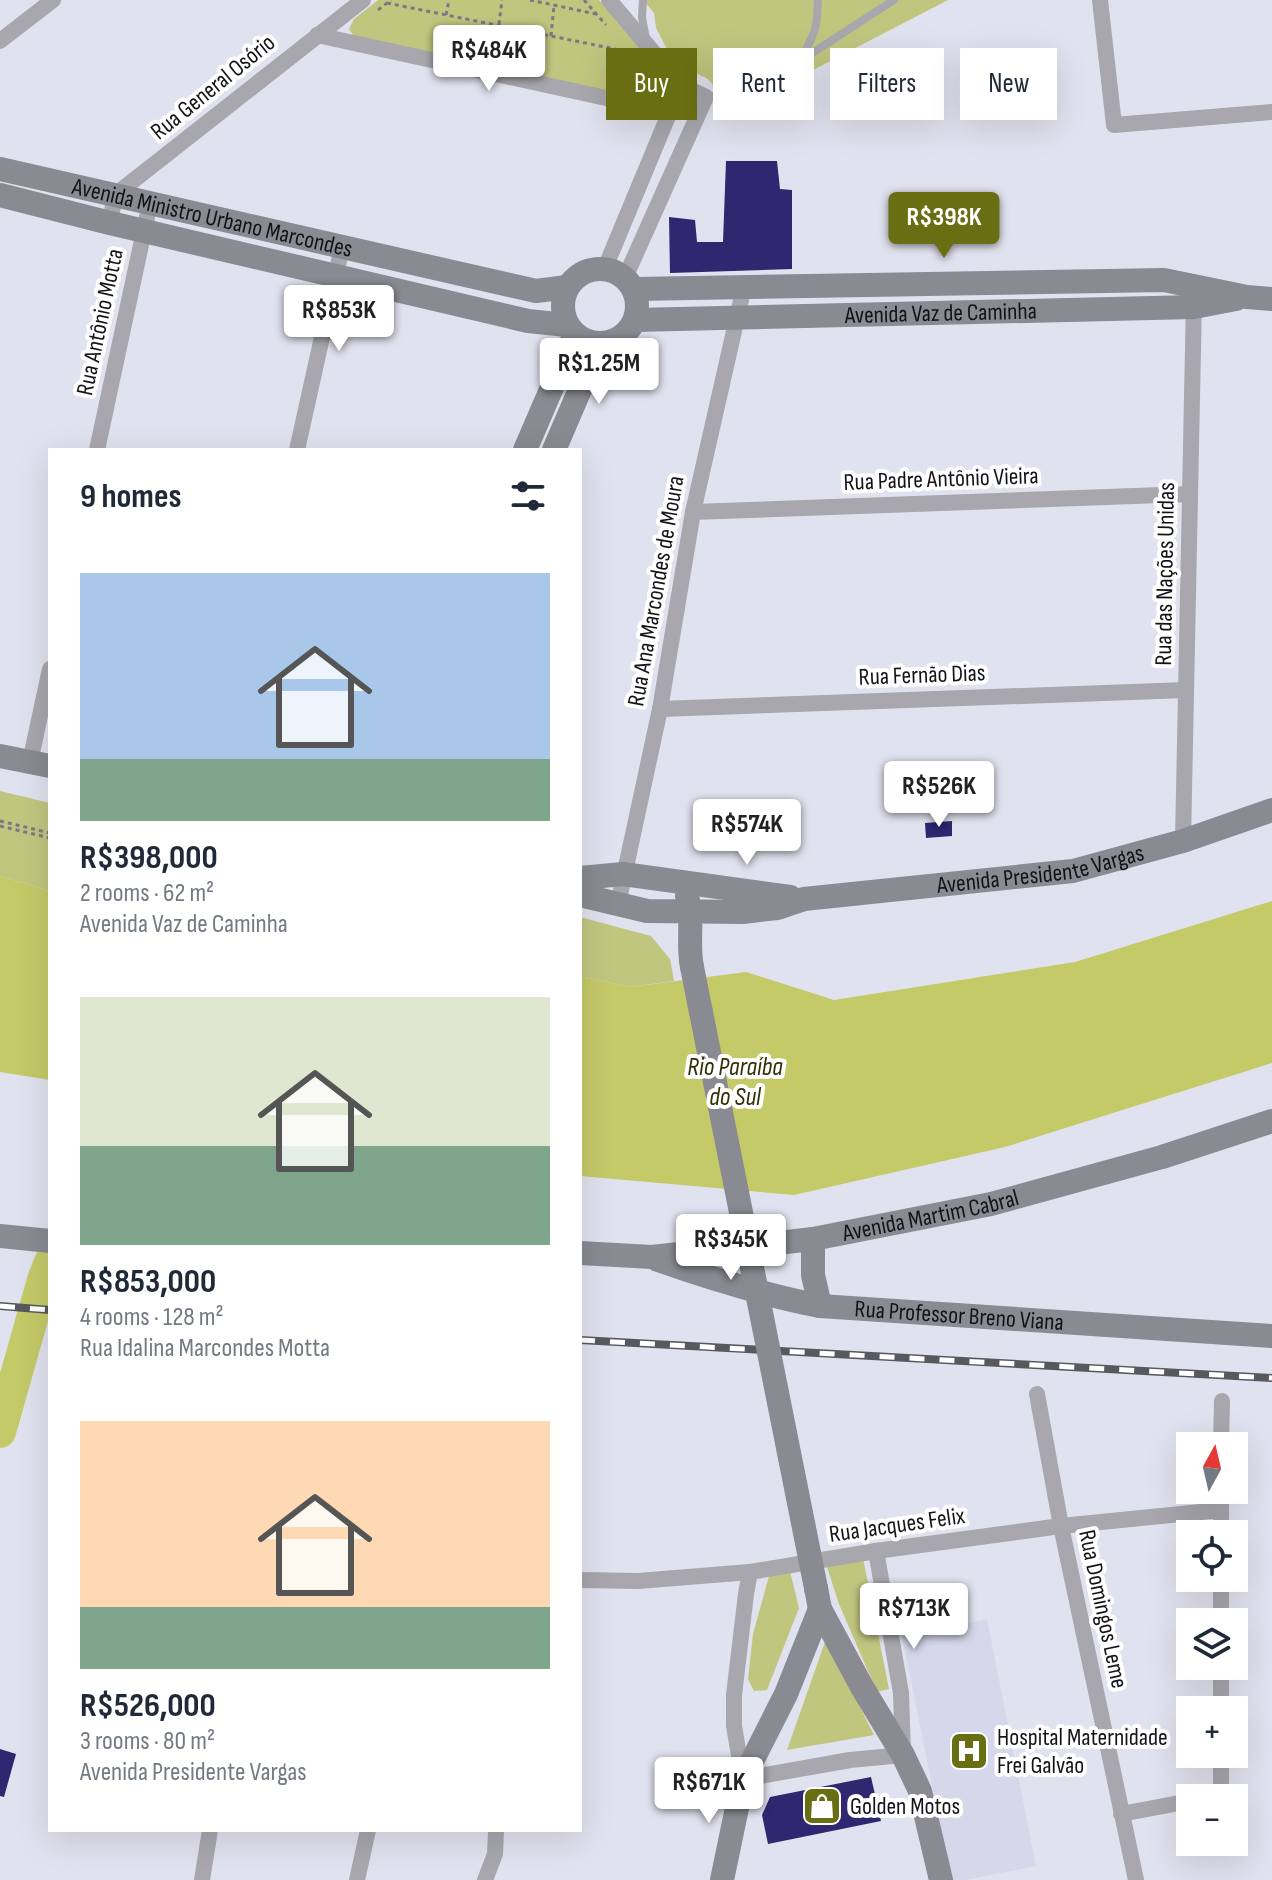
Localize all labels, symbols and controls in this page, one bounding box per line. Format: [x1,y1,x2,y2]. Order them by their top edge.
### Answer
pin: R$484K [424,25,554,93]
street label: Rua General Osório [145,28,281,146]
text: R$484K [451,35,527,66]
chip: Buy [606,48,697,120]
chip: Rent [713,48,814,120]
chip: Filters [830,48,944,120]
chip: New [960,48,1057,120]
street label: Avenida Ministro Urbano Marcondes [69,171,355,263]
pin: R$398K [879,192,1009,260]
text: R$398K [906,202,982,233]
street label: Rua Antônio Motta [70,246,130,398]
pin: R$853K [274,285,404,353]
text: R$853K [302,295,376,326]
street label: Avenida Vaz de Caminha [844,296,1037,330]
pin: R$1.25M [525,338,673,406]
text: R$1.25M [558,348,640,379]
street label: Rua Padre Antônio Vieira [843,461,1039,497]
street label: Rua Ana Marcondes de Moura [621,473,691,709]
icon: filters [506,474,550,518]
text: 9 homes [80,476,181,517]
street label: Rua das Nações Unidas [1149,482,1181,666]
icon: home [243,625,387,769]
street label: Rua Fernão Dias [858,658,986,692]
pin: R$526K [874,761,1004,829]
text: R$526K [902,771,976,802]
pin: R$574K [682,799,812,867]
text: R$574K [711,809,783,840]
text: R$398,000 [80,837,218,878]
street label: Avenida Presidente Vargas [934,838,1147,900]
text: 2 rooms · 62 m² [80,878,214,909]
text: Avenida Vaz de Caminha [80,909,288,940]
icon: home [243,1049,387,1193]
water label: Rio Paraíba do Sul [687,1052,783,1113]
street label: Avenida Martim Cabral [839,1183,1022,1248]
pin: R$345K [666,1214,796,1282]
text: R$345K [694,1224,768,1255]
text: R$853,000 [80,1261,216,1302]
street label: Rua Professor Breno Viana [854,1294,1065,1337]
text: 4 rooms · 128 m² [80,1302,224,1333]
text: Rua Idalina Marcondes Motta [80,1333,330,1364]
north arrow [1176,1432,1248,1504]
map controls [1176,1432,1248,1856]
icon: home [243,1473,387,1617]
street label: Rua Jacques Felix [827,1501,967,1549]
button: locate [1176,1520,1248,1592]
street label: Rua Domingos Leme [1072,1527,1134,1691]
pin: R$713K [849,1583,979,1651]
text: R$713K [878,1593,950,1624]
button: layers [1176,1608,1248,1680]
text: R$526,000 [80,1685,216,1726]
button: + [1176,1696,1248,1768]
place label: Hospital Maternidade Frei Galvão [997,1723,1168,1780]
text: 3 rooms · 80 m² [80,1726,215,1757]
hospital icon: Hospital Maternidade Frei Galvão [948,1730,990,1772]
text: Avenida Presidente Vargas [80,1757,307,1788]
pin: R$671K [644,1757,774,1825]
text: R$671K [673,1767,745,1798]
button: − [1176,1784,1248,1856]
shop icon: Golden Motos [801,1785,843,1827]
place label: Golden Motos [850,1792,960,1821]

